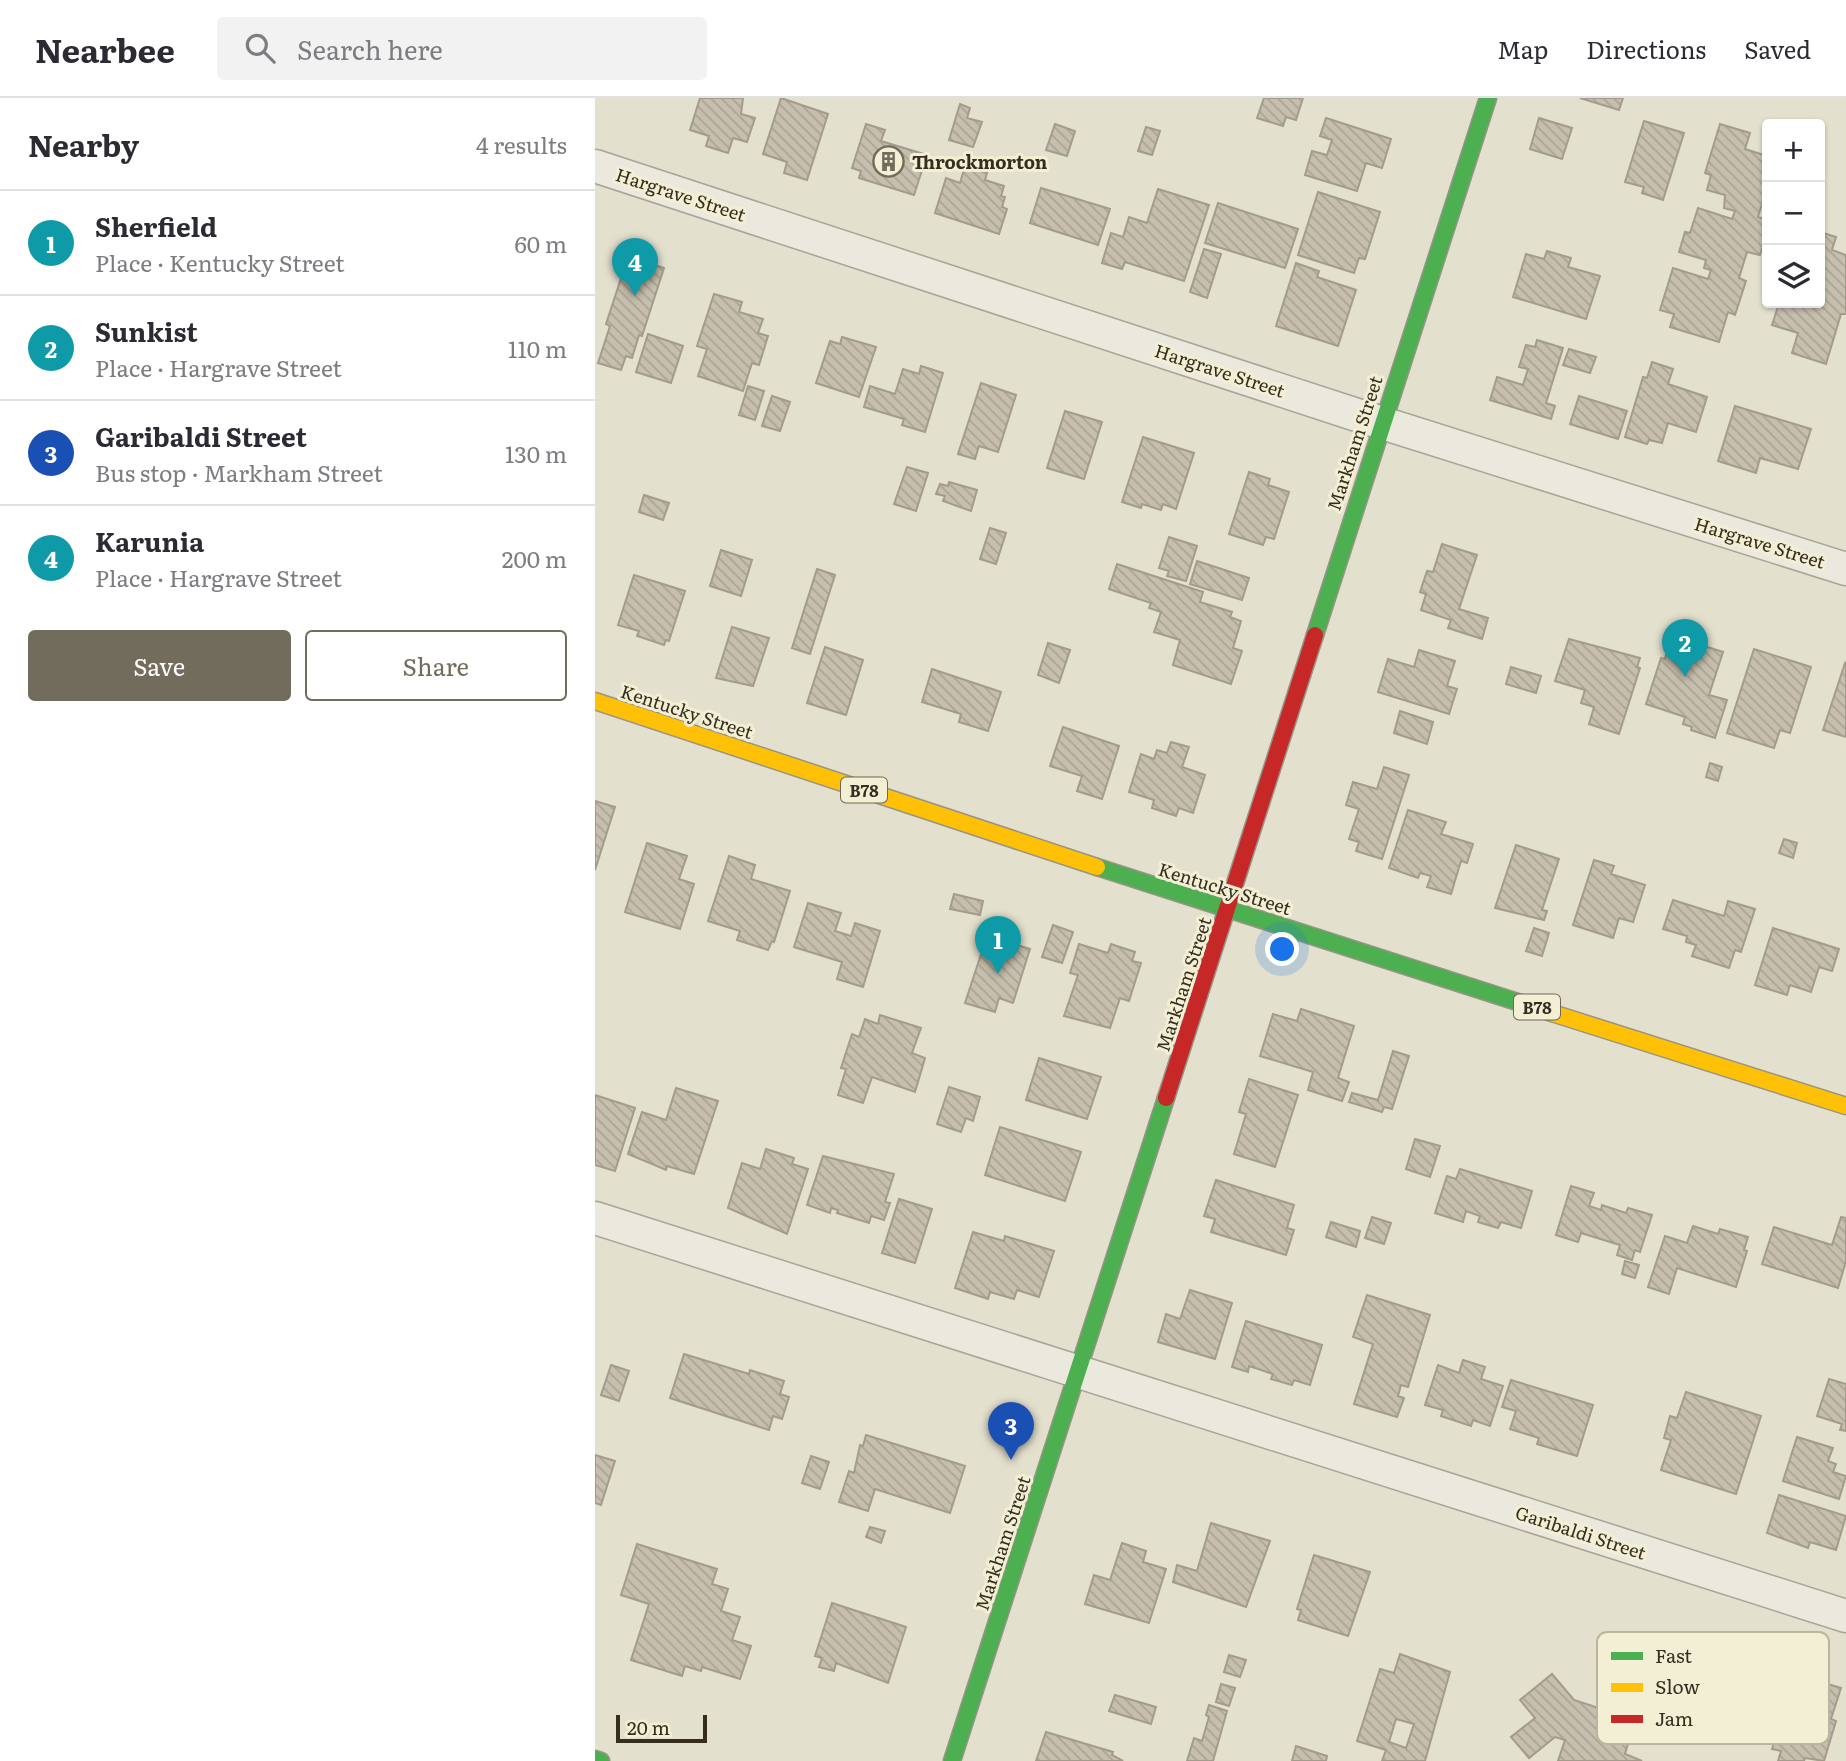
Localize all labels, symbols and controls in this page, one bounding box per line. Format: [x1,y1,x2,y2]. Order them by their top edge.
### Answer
search box [217,17,707,80]
text: Nearbee [35,24,175,73]
icon: search [241,29,279,67]
text: Search here [297,29,443,68]
text: Map [1497,31,1548,66]
text: Directions [1586,31,1706,66]
text: Saved [1744,31,1811,66]
map controls [1762,119,1825,308]
button: + [1762,119,1825,182]
text: Nearby [28,122,139,166]
text: 4 results [476,127,567,161]
building icon: Throckmorton [872,144,906,178]
place label: Throckmorton [912,148,1048,175]
street label: Hargrave Street [612,160,750,228]
button: − [1762,182,1825,245]
text: Sherfield [95,206,217,245]
text: 1 [46,226,56,260]
text: 60 m [514,226,567,260]
pin: 4 [612,238,658,296]
text: Place · Kentucky Street [95,245,345,279]
button: layers [1762,245,1825,308]
text: Sunkist [95,311,198,350]
text: 2 [45,331,57,365]
text: 110 m [508,331,567,365]
street label: Hargrave Street [1151,336,1289,404]
text: Place · Hargrave Street [95,350,342,384]
street label: Markham Street [1319,371,1389,514]
text: Garibaldi Street [95,416,307,455]
text: 3 [45,436,57,470]
text: 130 m [505,436,567,470]
text: Bus stop · Markham Street [95,455,383,489]
street label: Hargrave Street [1691,509,1829,575]
text: Karunia [95,521,204,560]
text: 4 [44,541,58,575]
text: 200 m [502,541,567,575]
text: Place · Hargrave Street [95,560,342,594]
pin: 2 [1662,619,1708,677]
button: Save [28,630,291,701]
button: Share [305,630,567,701]
street label: Kentucky Street [617,677,757,745]
road number: B78 [841,778,887,803]
street label: Kentucky Street [1155,855,1295,921]
street label: Markham Street [1148,912,1218,1055]
pin: 1 [975,916,1021,974]
your location [1265,932,1299,966]
road number: B78 [1514,995,1560,1020]
pin: 3 [988,1402,1034,1460]
street label: Markham Street [967,1471,1037,1614]
street label: Garibaldi Street [1512,1498,1650,1566]
legend [1597,1632,1829,1744]
text: Fast [1655,1641,1692,1669]
text: Slow [1655,1672,1700,1700]
text: Jam [1655,1704,1693,1732]
scale bar [616,1712,707,1744]
text: 20 m [627,1713,670,1741]

